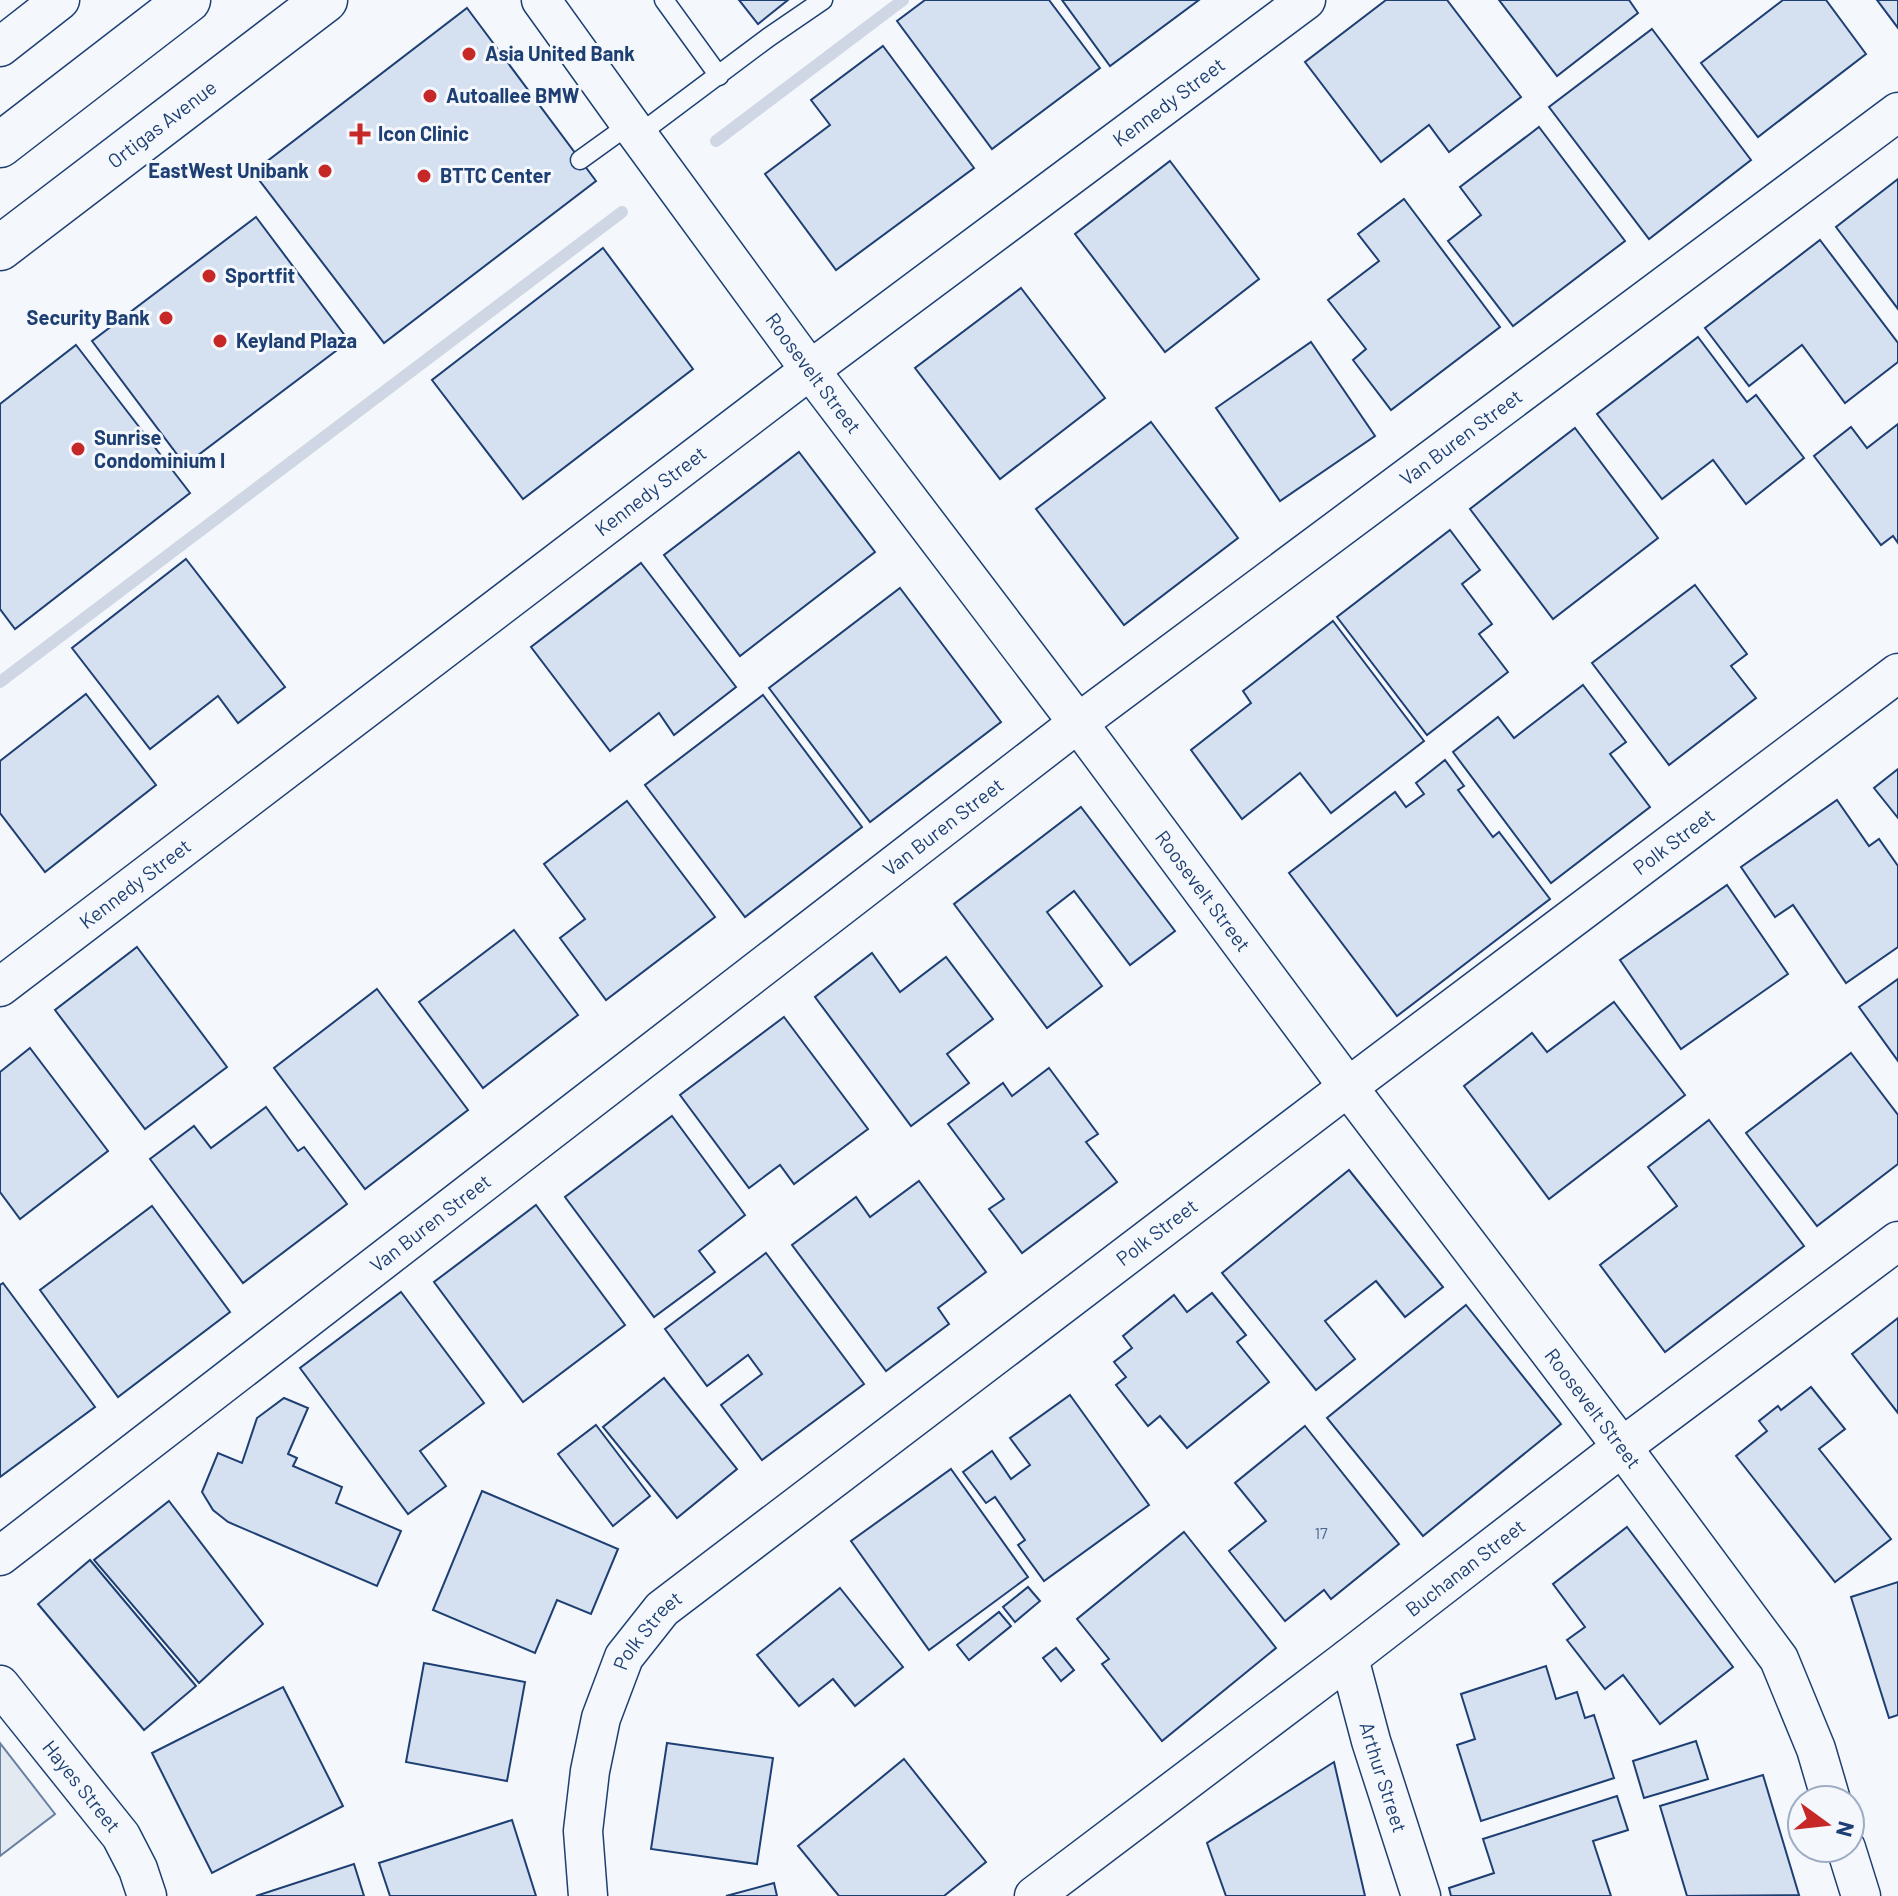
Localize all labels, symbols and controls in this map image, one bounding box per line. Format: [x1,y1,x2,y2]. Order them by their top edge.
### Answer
place label: Asia United Bank [485,41,635,65]
marker: Asia United Bank [460,45,478,63]
street label: Kennedy Street [1108,52,1229,151]
street label: Ortigas Avenue [102,74,221,173]
place label: Autoallee BMW [446,83,580,107]
marker: Autoallee BMW [421,87,439,105]
place label: Icon Clinic [378,121,469,145]
marker: Icon Clinic [349,123,371,145]
place label: EastWest Unibank [148,158,309,182]
marker: EastWest Unibank [316,162,334,180]
place label: BTTC Center [440,163,551,187]
marker: BTTC Center [415,167,433,185]
place label: Sportfit [225,263,295,287]
marker: Sportfit [200,267,218,285]
place label: Security Bank [27,305,150,329]
street label: Roosevelt Street [761,308,867,438]
marker: Security Bank [157,309,175,327]
place label: Keyland Plaza [236,328,357,352]
marker: Keyland Plaza [211,332,229,350]
street label: Van Buren Street [1395,384,1526,490]
place label: Sunrise Condominium I [94,425,225,472]
marker: Sunrise Condominium I [69,440,87,458]
street label: Kennedy Street [590,441,710,541]
street label: Van Buren Street [877,772,1008,881]
street label: Polk Street [1628,803,1719,879]
street label: Roosevelt Street [1151,825,1256,956]
street label: Kennedy Street [74,833,195,933]
street label: Van Buren Street [365,1168,495,1277]
street label: Polk Street [1111,1193,1202,1270]
street label: Roosevelt Street [1540,1343,1647,1473]
street label: Buchanan Street [1400,1513,1530,1621]
house number: 17 [1314,1523,1328,1542]
street label: Polk Street [607,1586,686,1673]
street label: Arthur Street [1355,1719,1413,1835]
street label: Hayes Street [38,1735,126,1837]
north arrow [1786,1784,1866,1864]
text: N [1832,1819,1861,1840]

